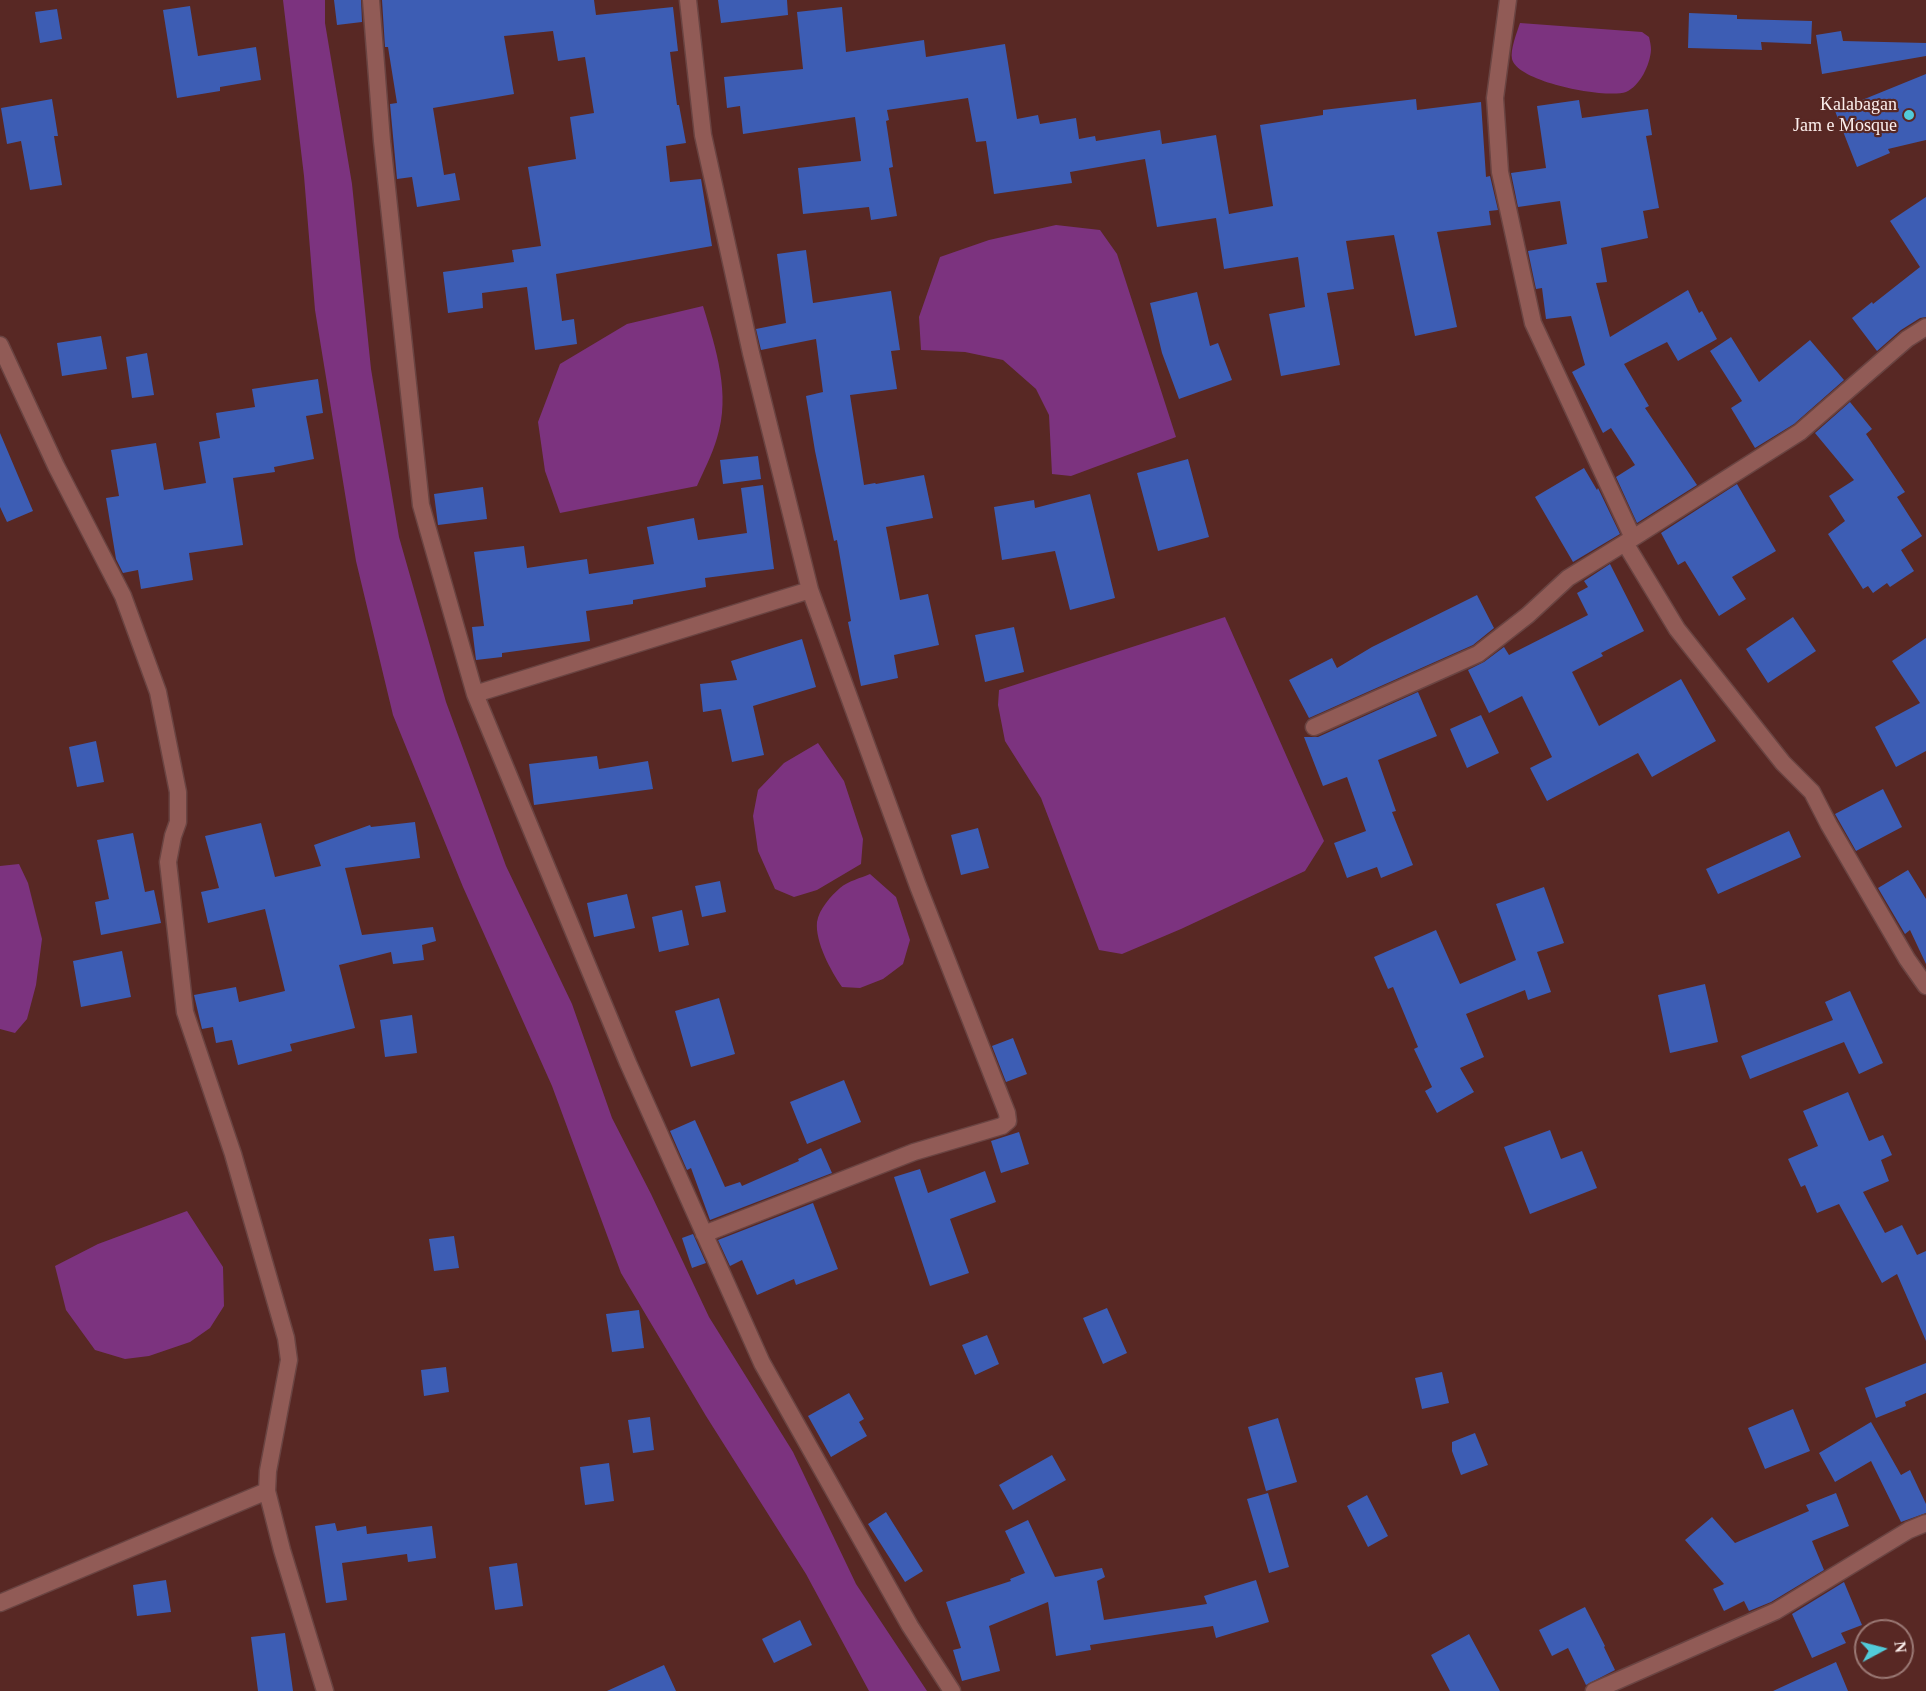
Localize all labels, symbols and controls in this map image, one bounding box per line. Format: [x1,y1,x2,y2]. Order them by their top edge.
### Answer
place label: Kalabagan Jam e Mosque [1777,94,1897,136]
marker: Kalabagan Jam e Mosque [1902,108,1916,122]
north arrow [1854,1619,1914,1679]
text: N [1891,1640,1910,1654]

